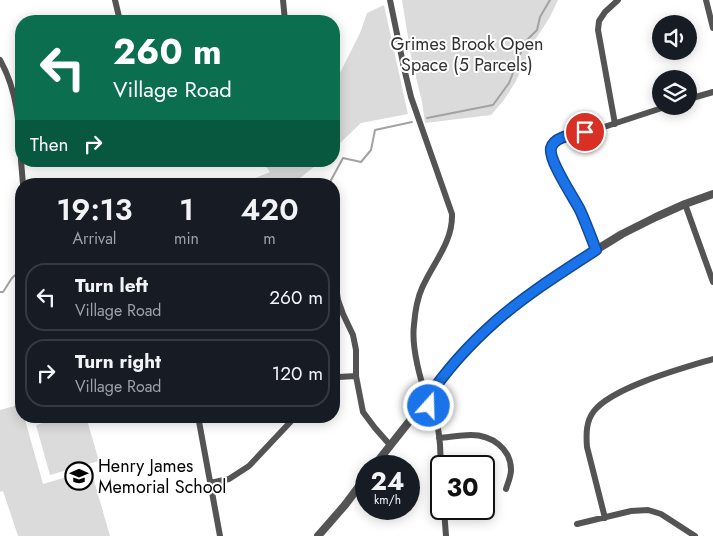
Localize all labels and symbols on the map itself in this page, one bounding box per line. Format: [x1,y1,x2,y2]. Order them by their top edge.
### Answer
park label: Grimes Brook Open Space (5 Parcels) [391,31,543,78]
pin [564,111,606,153]
position arrow [402,379,454,431]
place label: Henry James Memorial School [98,453,226,500]
speed limit sign: 30 [430,455,495,520]
school or university icon: Henry James Memorial School [64,461,94,491]

